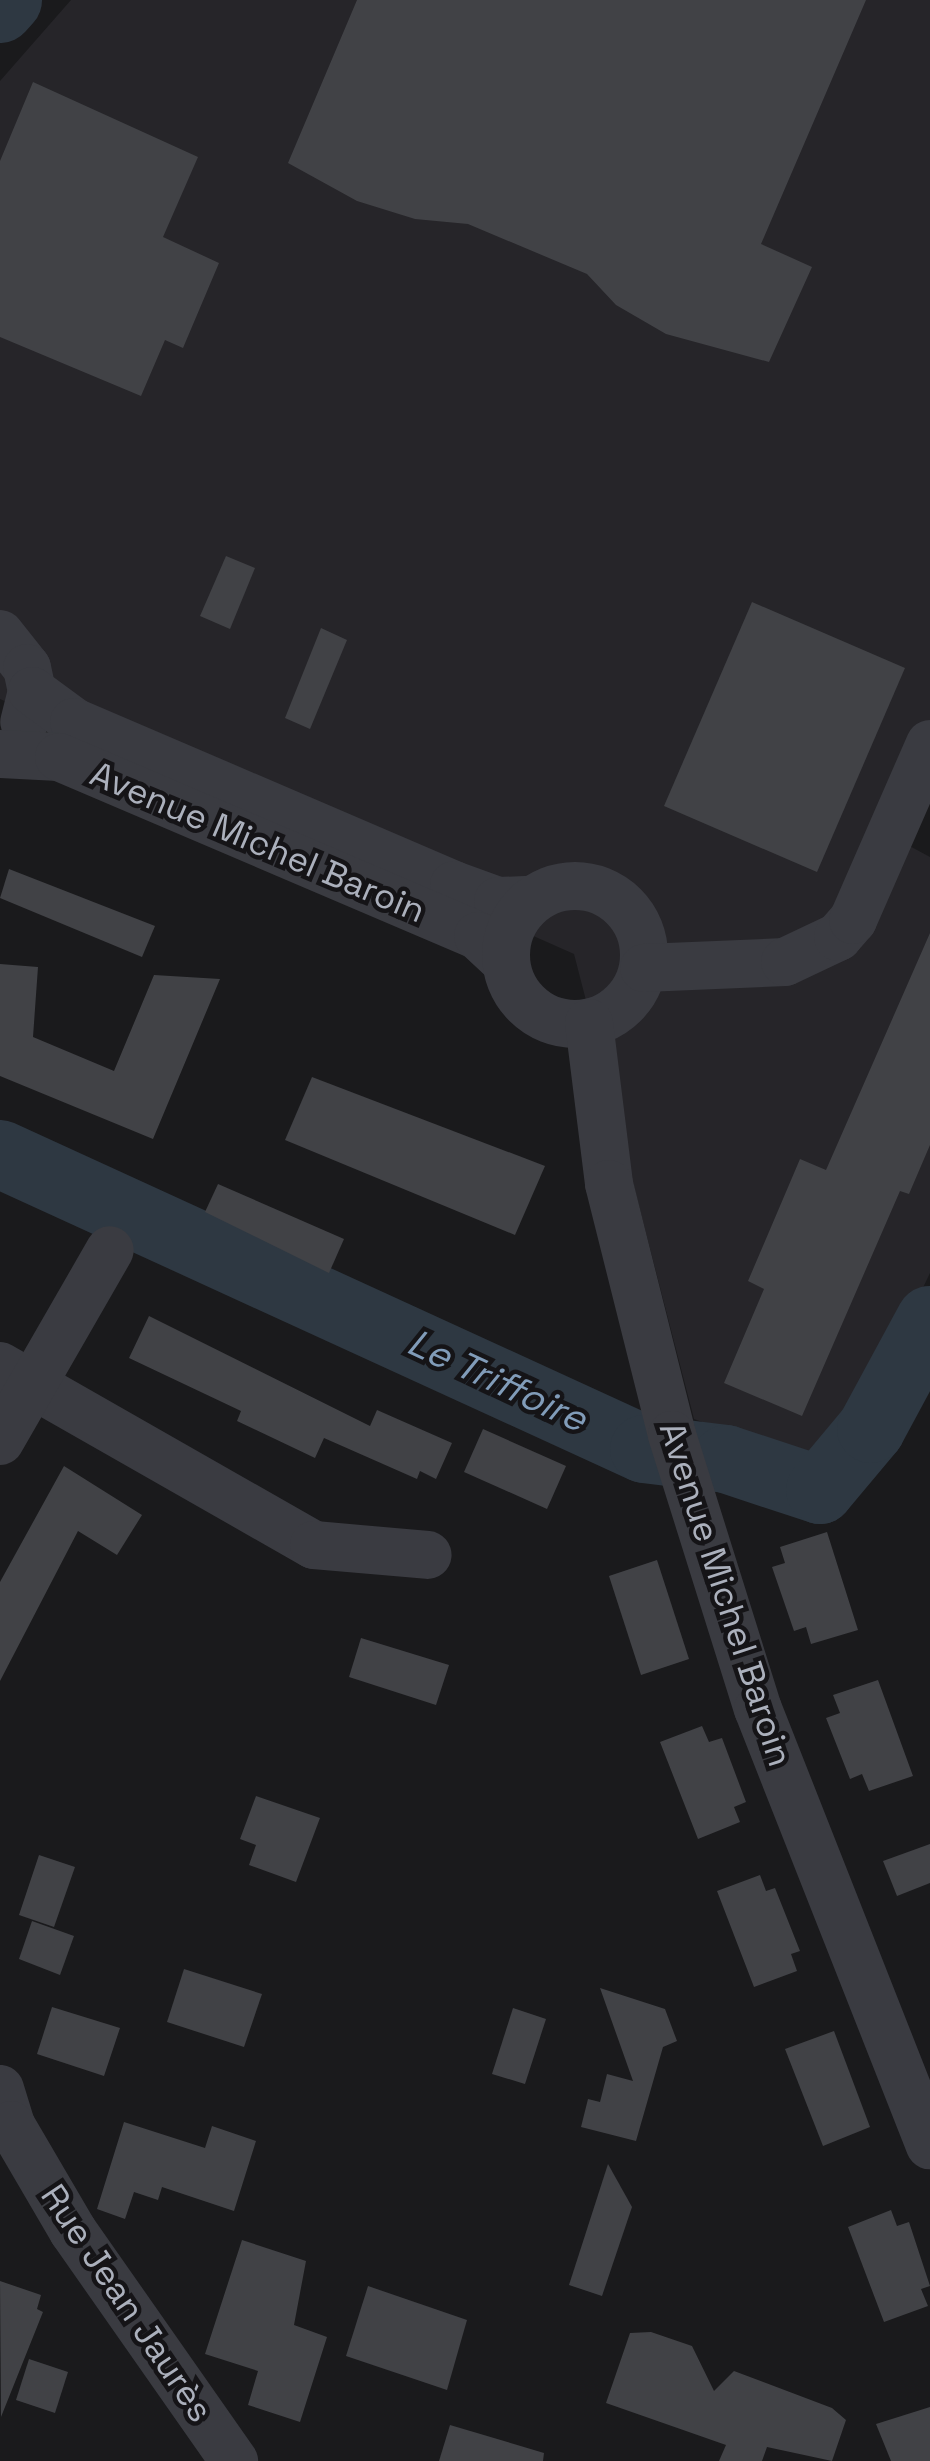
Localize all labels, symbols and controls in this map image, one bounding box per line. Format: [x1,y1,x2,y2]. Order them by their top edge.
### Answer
street label: Avenue Michel Baroin [84,752,432,932]
water label: Le Triffoire [400,1320,594,1442]
street label: Avenue Michel Baroin [650,1417,802,1771]
street label: Rue Jean Jaurès [32,2176,222,2430]

